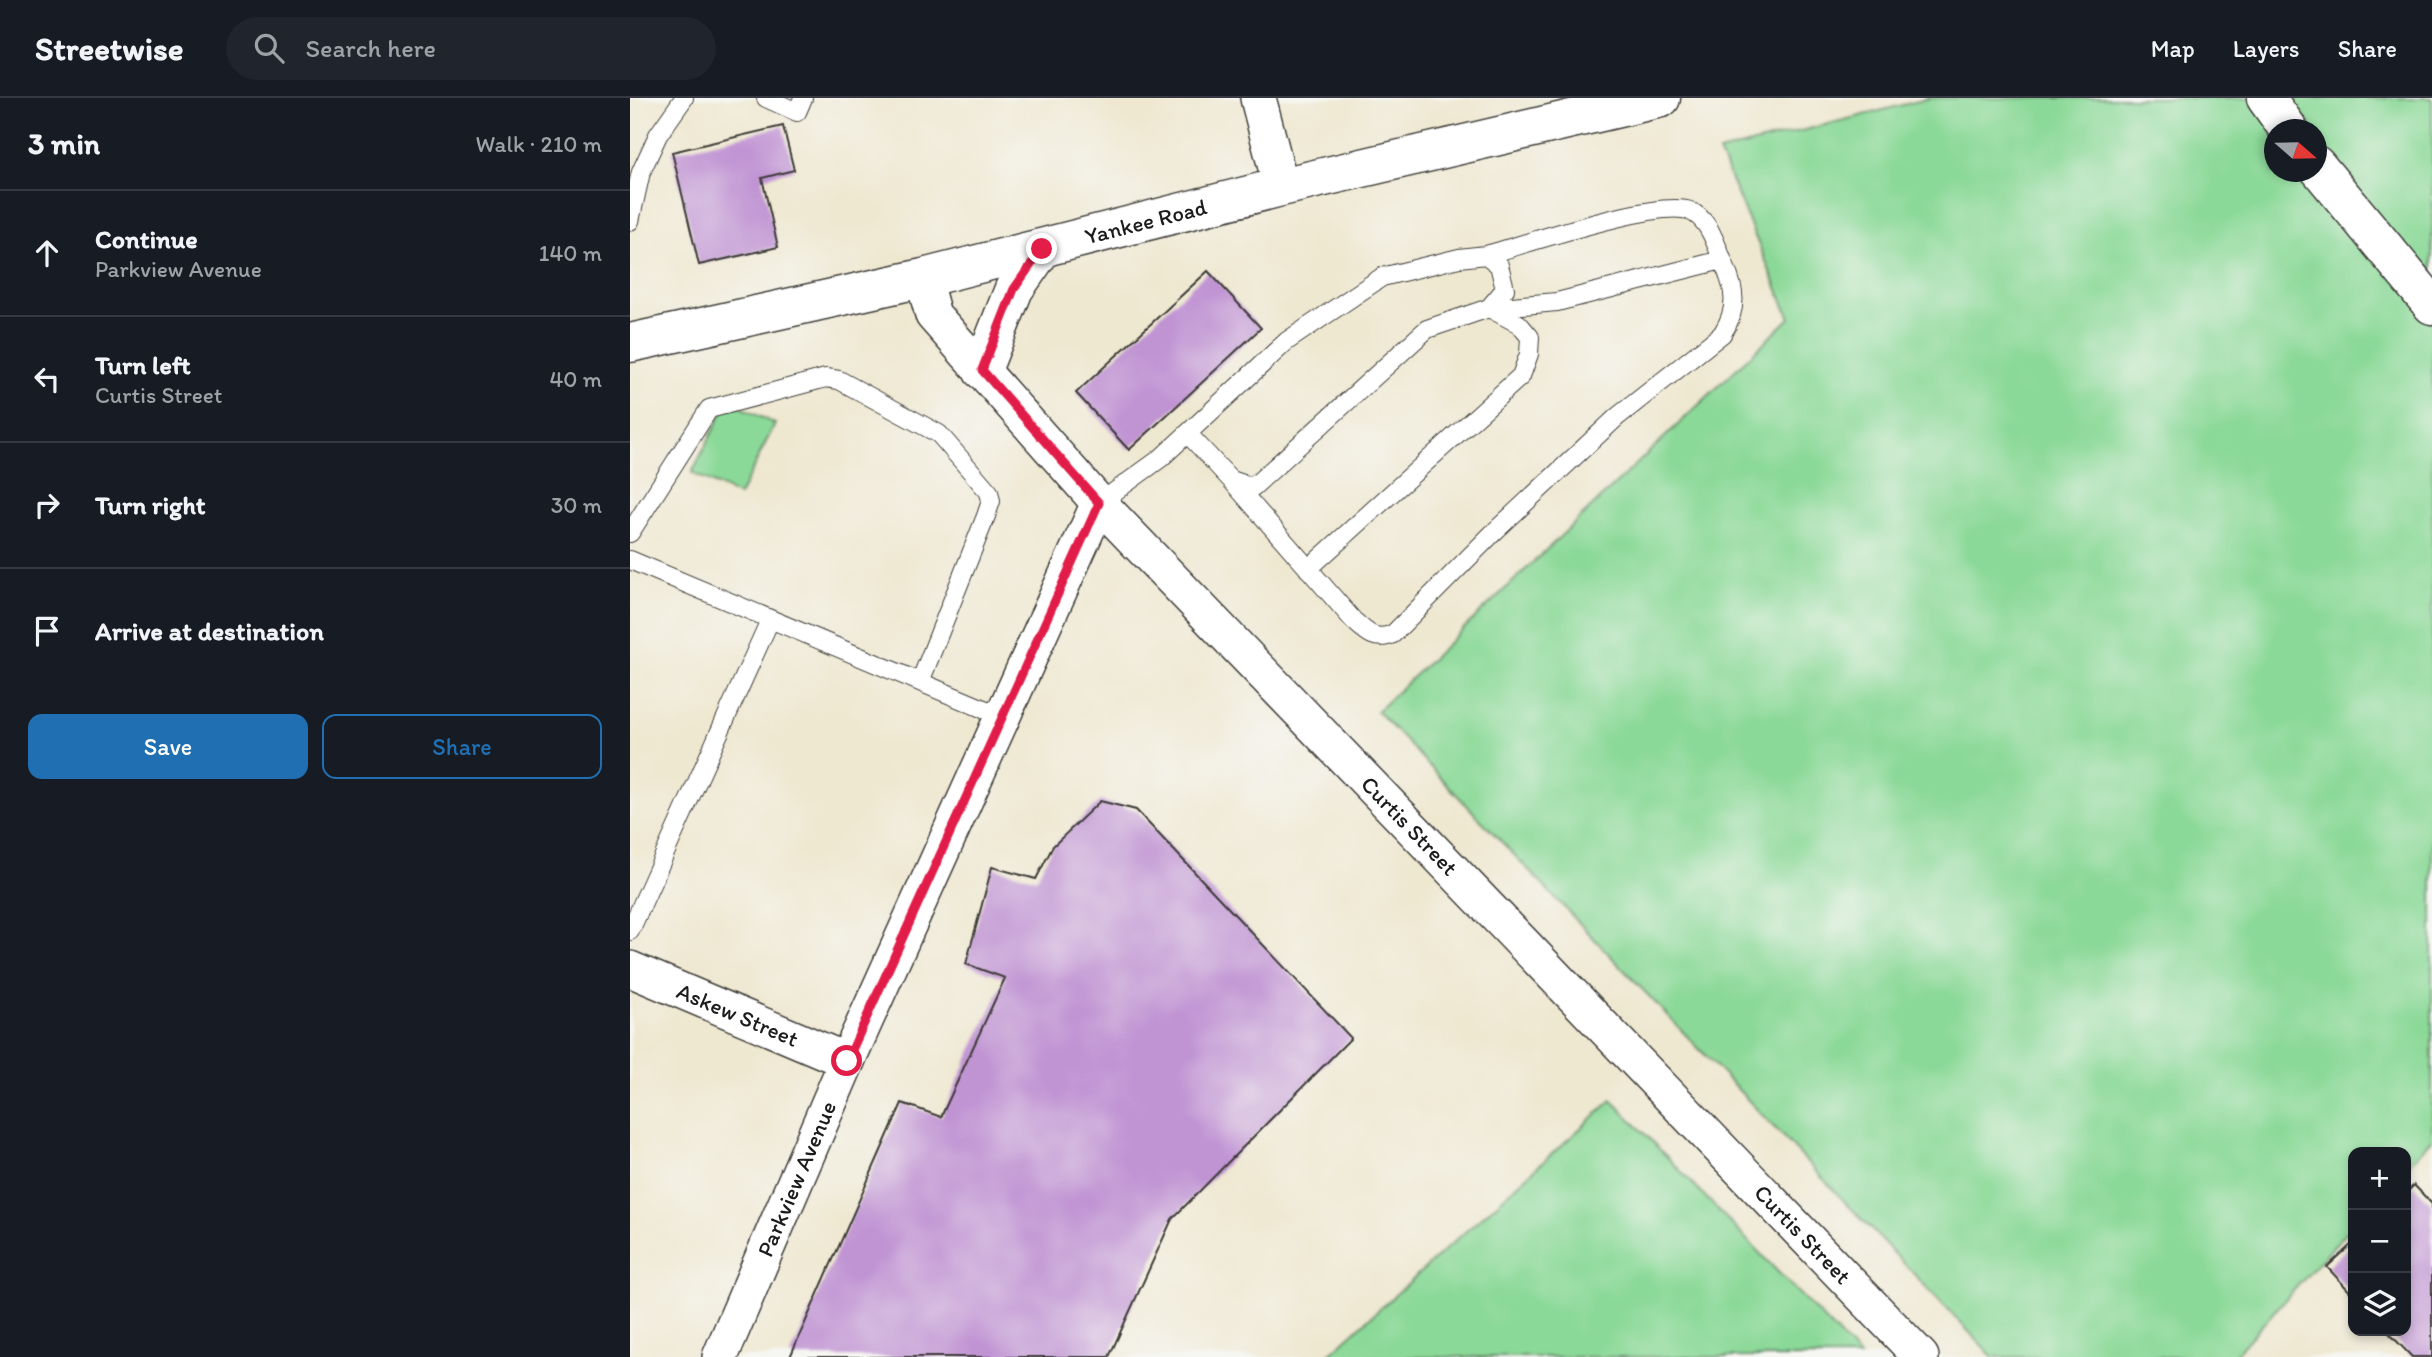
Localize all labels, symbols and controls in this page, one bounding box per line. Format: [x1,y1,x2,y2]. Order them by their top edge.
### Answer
search box [226,17,716,80]
text: Streetwise [35,29,184,68]
icon: search [250,29,288,67]
text: Search here [306,32,436,64]
text: Map [2151,34,2195,63]
text: Layers [2233,34,2300,63]
text: Share [2338,34,2397,63]
north arrow [2264,119,2327,182]
text: 3 min [28,125,100,162]
text: Walk · 210 m [476,130,602,158]
street label: Yankee Road [1082,192,1210,250]
text: Continue [95,223,198,255]
route end [1026,233,1057,264]
icon: ahead [28,234,66,272]
text: 140 m [539,239,602,267]
text: Parkview Avenue [95,255,262,283]
text: Turn left [95,349,191,381]
icon: left [28,360,66,398]
text: 40 m [549,365,602,393]
text: Curtis Street [95,381,222,409]
icon: right [28,486,66,524]
text: Turn right [95,489,206,521]
text: 30 m [551,491,602,519]
icon: arrive [28,612,66,650]
text: Arrive at destination [95,615,324,647]
button: Save [28,714,308,779]
button: Share [322,714,602,779]
street label: Curtis Street [1355,770,1464,882]
street label: Askew Street [673,977,803,1053]
route start [831,1045,862,1076]
street label: Parkview Avenue [751,1097,842,1261]
map controls [2348,1147,2411,1336]
button: + [2348,1147,2411,1210]
street label: Curtis Street [1748,1179,1857,1290]
button: − [2348,1210,2411,1273]
button: layers [2348,1273,2411,1336]

